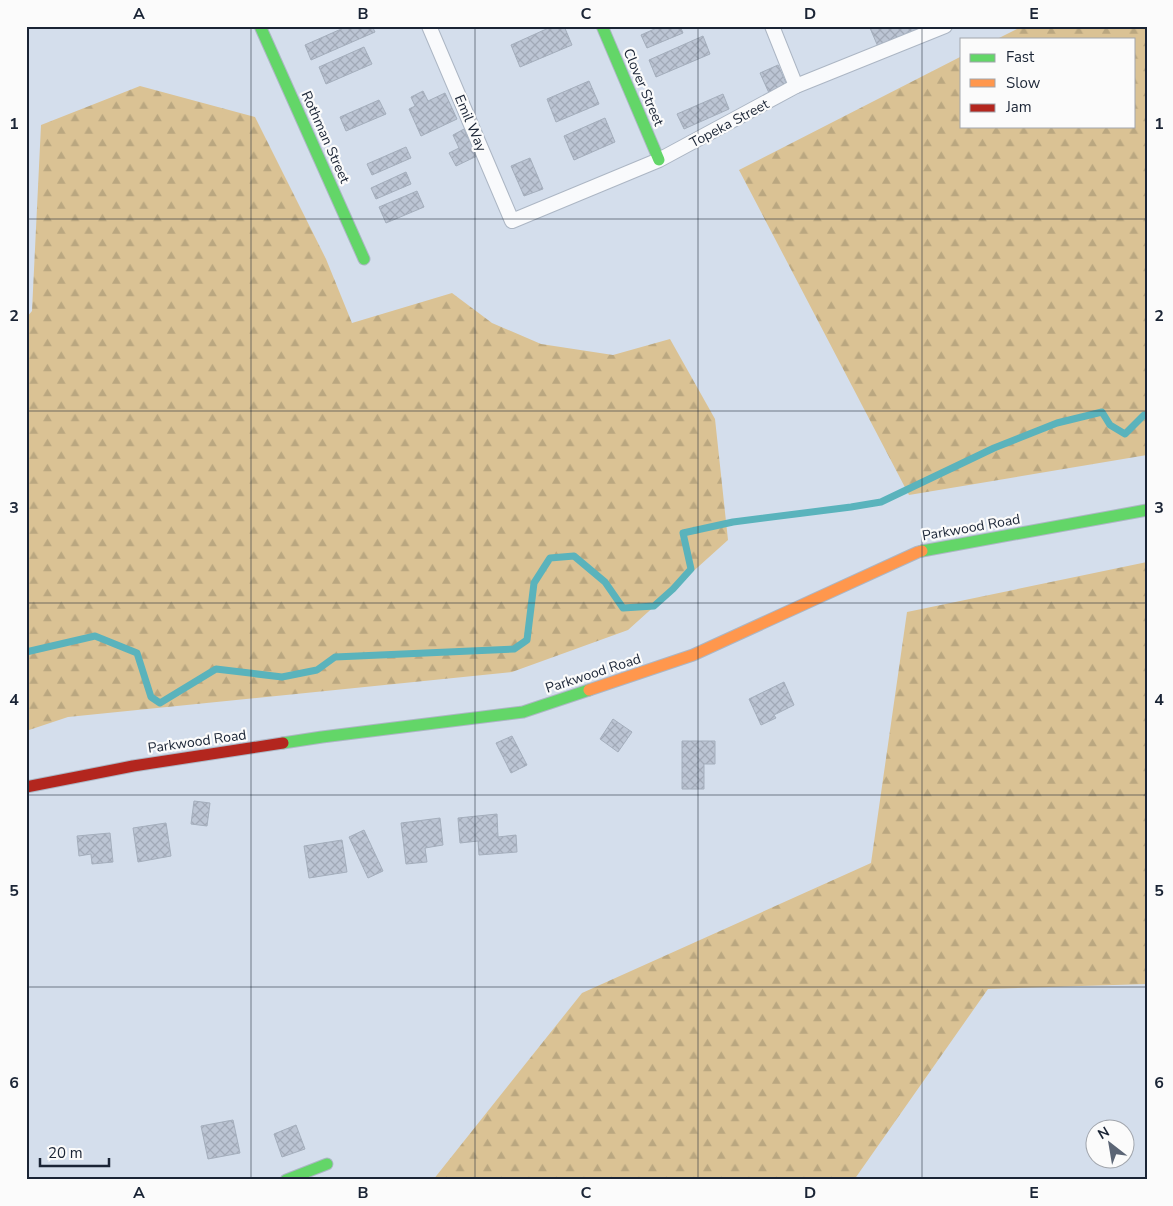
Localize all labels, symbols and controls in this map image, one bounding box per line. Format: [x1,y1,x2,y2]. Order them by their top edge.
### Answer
text: A [133,3,145,25]
text: B [357,3,369,25]
text: C [581,3,592,25]
text: D [804,3,816,25]
text: E [1029,3,1039,25]
legend [960,38,1136,128]
street label: Clover Street [619,45,668,129]
text: Fast [1006,47,1035,67]
text: Slow [1006,73,1041,93]
street label: Rothman Street [297,88,354,186]
street label: Emil Way [450,92,491,155]
street label: Topeka Street [686,95,772,152]
text: Jam [1005,97,1032,117]
text: 1 [9,113,19,135]
text: 1 [1154,113,1164,135]
text: 2 [9,305,19,327]
text: 2 [1154,305,1164,327]
text: 3 [9,497,19,519]
text: 3 [1154,497,1164,519]
street label: Parkwood Road [921,510,1022,545]
street label: Parkwood Road [543,649,643,698]
text: 4 [9,689,19,711]
text: 4 [1154,689,1164,711]
street label: Parkwood Road [147,725,248,758]
text: 5 [9,880,19,902]
text: 5 [1154,880,1164,902]
text: 6 [9,1072,19,1094]
text: 6 [1154,1072,1164,1094]
north arrow [1086,1118,1136,1168]
text: N [1094,1122,1113,1144]
scale bar [40,1136,109,1168]
text: 20 m [48,1143,83,1163]
text: A [133,1182,145,1204]
text: B [357,1182,369,1204]
text: C [581,1182,592,1204]
text: D [804,1182,816,1204]
text: E [1029,1182,1039,1204]

